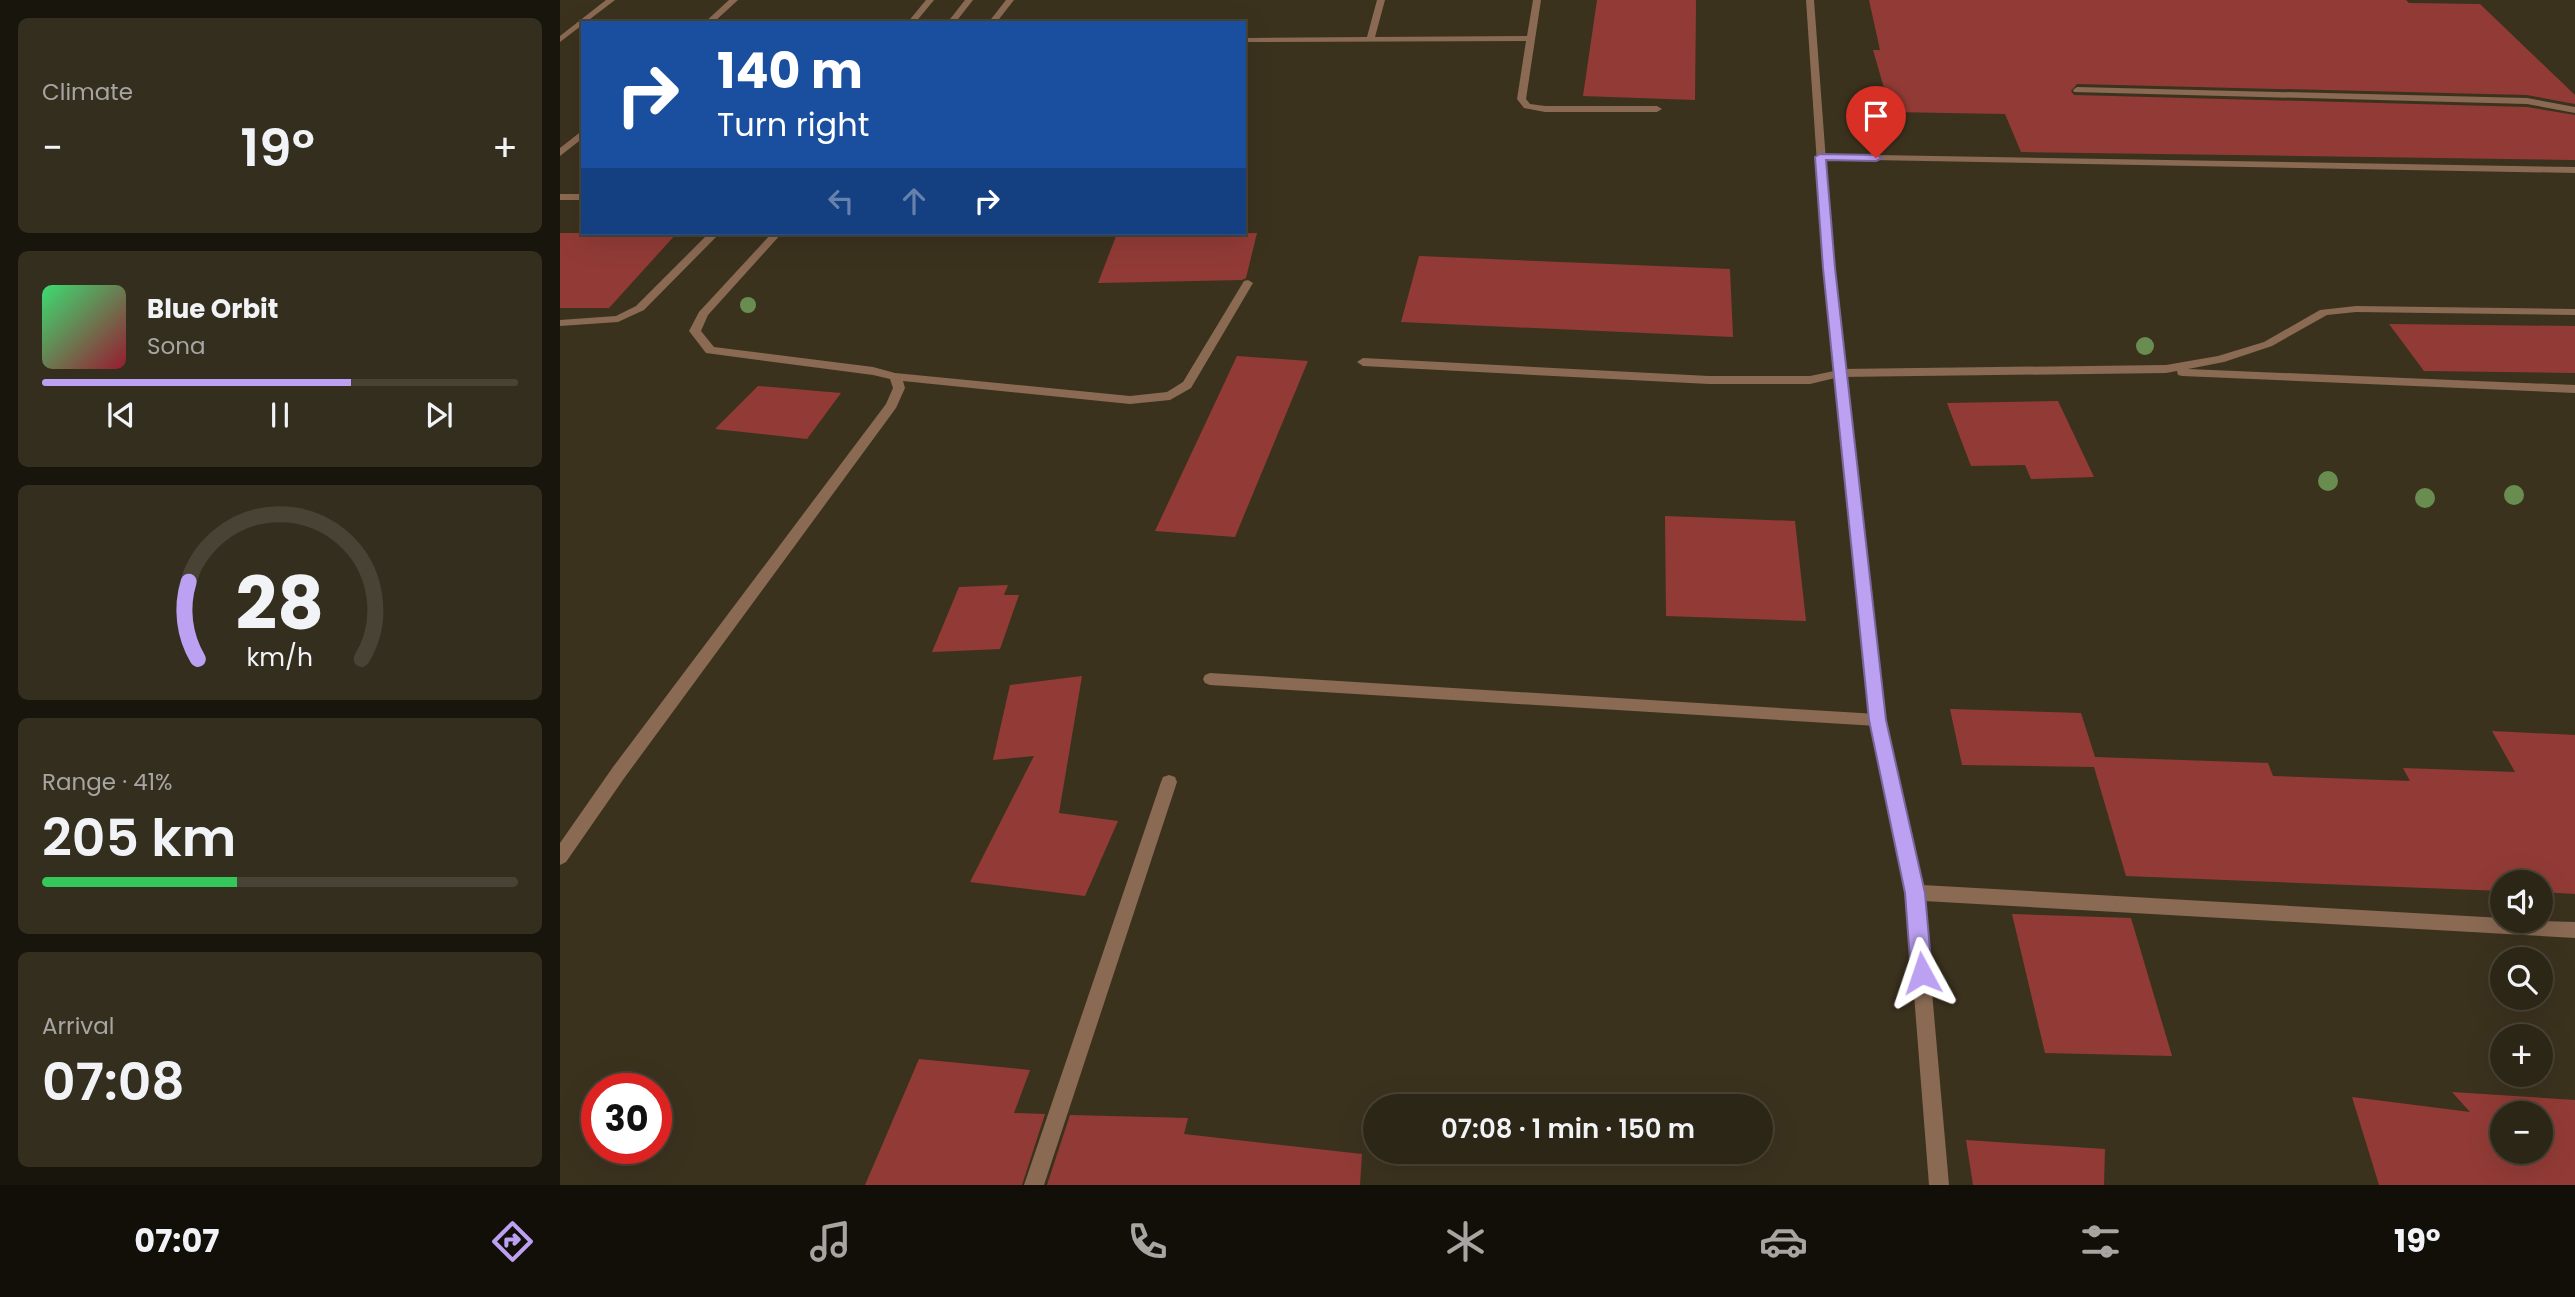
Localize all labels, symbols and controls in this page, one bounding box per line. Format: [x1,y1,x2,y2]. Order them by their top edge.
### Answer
text: 140 m [717,37,863,105]
icon: right [602,49,693,140]
text: Climate [42,76,133,108]
pin [1846,86,1906,158]
icon: arrive [1857,97,1895,135]
text: Turn right [717,102,869,147]
text: 19° [240,111,315,184]
text: − [42,121,63,174]
text: + [492,121,518,174]
icon: left [822,182,860,220]
icon: ahead [895,182,933,220]
icon: right [968,182,1006,220]
text: Blue Orbit [147,291,278,327]
text: Sona [147,330,206,362]
icon: previous [102,396,140,434]
icon: pause [261,396,299,434]
icon: next [420,396,458,434]
text: 28 [236,553,324,654]
text: km/h [247,639,313,674]
text: Range · 41% [42,766,173,798]
text: 205 km [42,801,236,874]
map controls [2490,870,2553,1164]
button: sound [2490,870,2553,933]
position arrow [1885,936,1959,1010]
button: search [2490,947,2553,1010]
text: Arrival [42,1010,114,1042]
button: + [2490,1024,2553,1087]
text: 07:08 [42,1045,185,1118]
speed limit sign: 30 [581,1073,672,1164]
button: − [2490,1101,2553,1164]
text: 07:08 · 1 min · 150 m [1441,1111,1695,1147]
icon: directions [488,1217,537,1266]
icon: music [806,1217,855,1266]
icon: phone [1123,1217,1172,1266]
icon: climate [1441,1217,1490,1266]
icon: car [1759,1217,1808,1266]
icon: filters [2076,1217,2125,1266]
text: 07:07 [134,1218,219,1263]
text: 19° [2394,1218,2441,1263]

